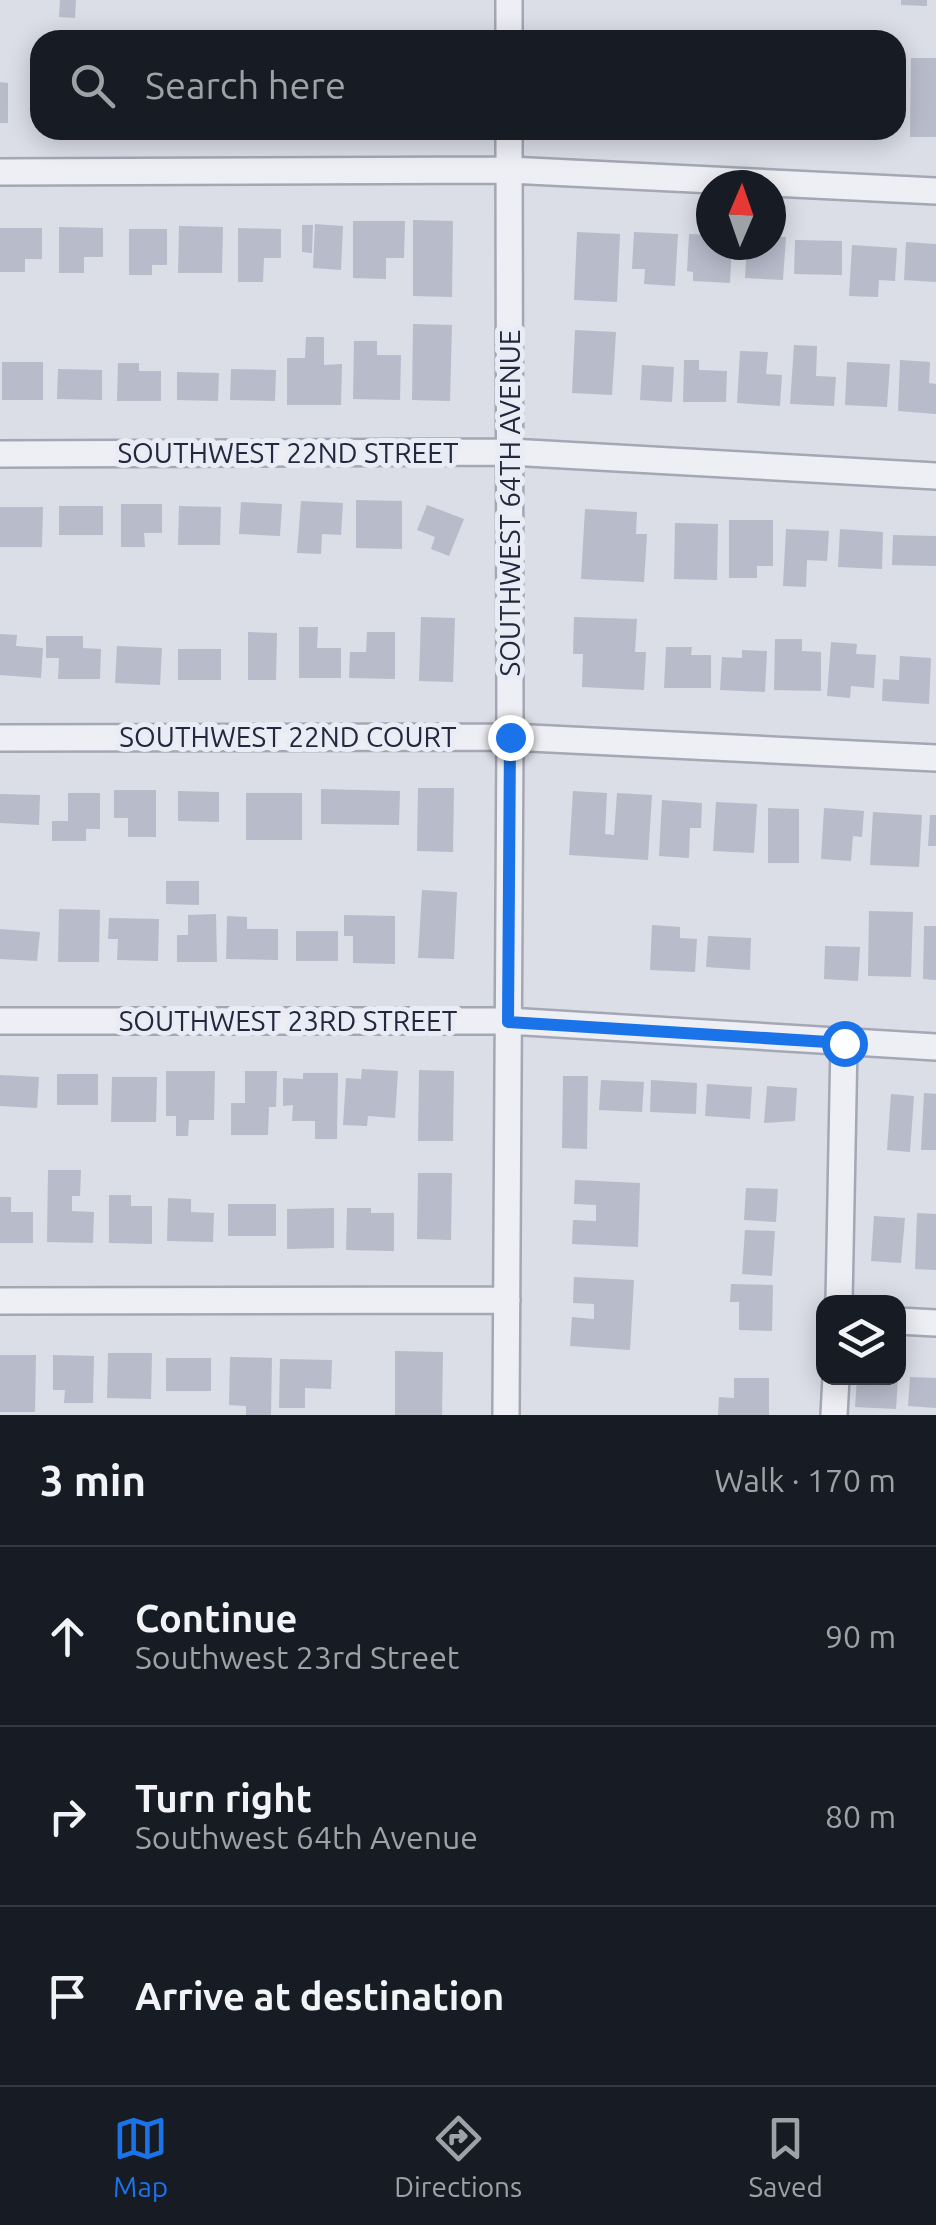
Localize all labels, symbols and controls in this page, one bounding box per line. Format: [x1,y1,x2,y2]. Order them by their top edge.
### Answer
search box [30,30,906,140]
icon: search [65,58,120,113]
text: Search here [145,64,346,106]
north arrow [696,170,786,260]
street label: SOUTHWEST 64TH AVENUE [494,330,525,676]
street label: SOUTHWEST 22ND STREET [117,437,459,468]
route end [488,715,534,761]
street label: SOUTHWEST 22ND COURT [119,721,457,752]
street label: SOUTHWEST 23RD STREET [119,1005,458,1036]
route start [822,1021,868,1067]
map controls [816,1295,906,1385]
button: layers [816,1295,906,1385]
text: 3 min [40,1457,146,1504]
text: Walk · 170 m [714,1462,896,1498]
text: Continue [135,1597,297,1639]
icon: ahead [40,1609,95,1664]
text: 90 m [825,1618,896,1654]
text: Southwest 23rd Street [135,1639,459,1675]
text: Turn right [135,1777,312,1819]
icon: right [40,1789,95,1844]
text: 80 m [825,1798,896,1834]
text: Southwest 64th Avenue [135,1819,478,1855]
icon: arrive [40,1969,95,2024]
text: Arrive at destination [135,1975,504,2017]
tab: Map [113,2111,168,2202]
tab: Directions [394,2111,522,2202]
tab: Saved [748,2111,823,2202]

